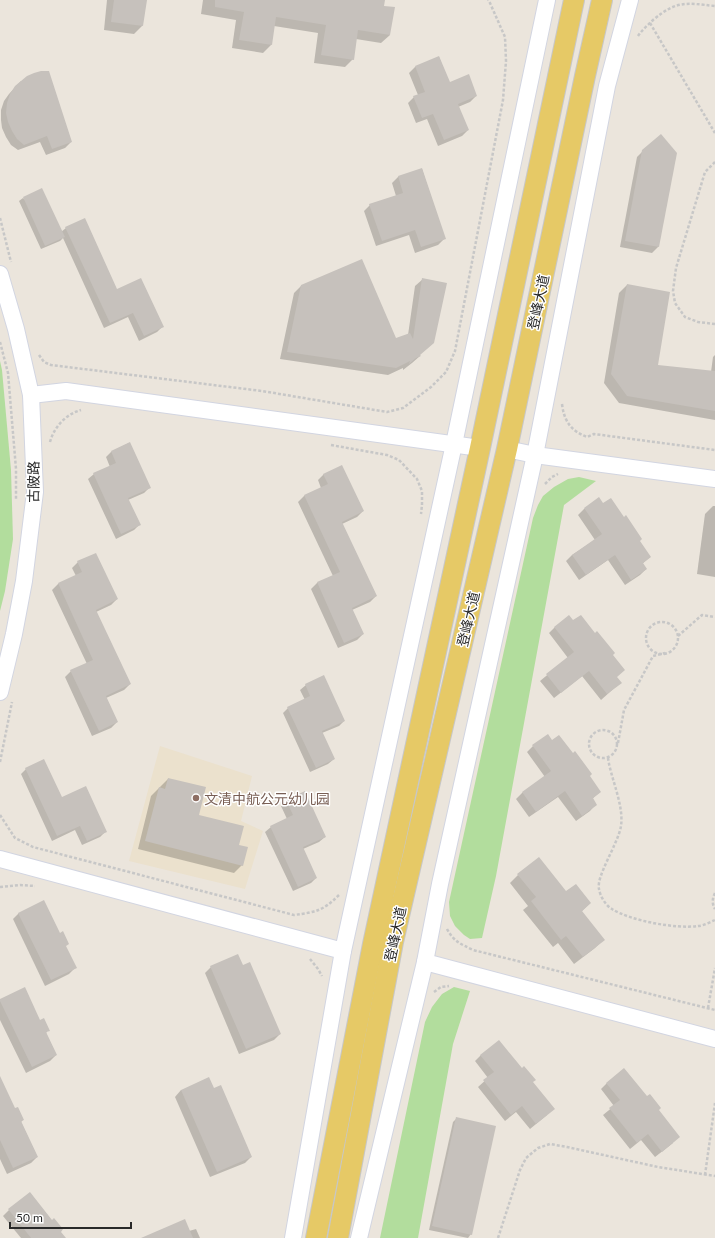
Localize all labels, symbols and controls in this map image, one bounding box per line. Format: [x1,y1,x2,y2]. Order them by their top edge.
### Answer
street label: 登峰大道 [524,273,552,331]
street label: 古陂路 [24,461,42,503]
street label: 登峰大道 [453,590,483,648]
place label: 文清中航公元幼儿园 [204,790,330,807]
marker: 文清中航公元幼儿园 [191,793,201,803]
street label: 登峰大道 [381,905,409,963]
scale bar [10,1204,131,1230]
text: 50 m [16,1210,43,1225]

